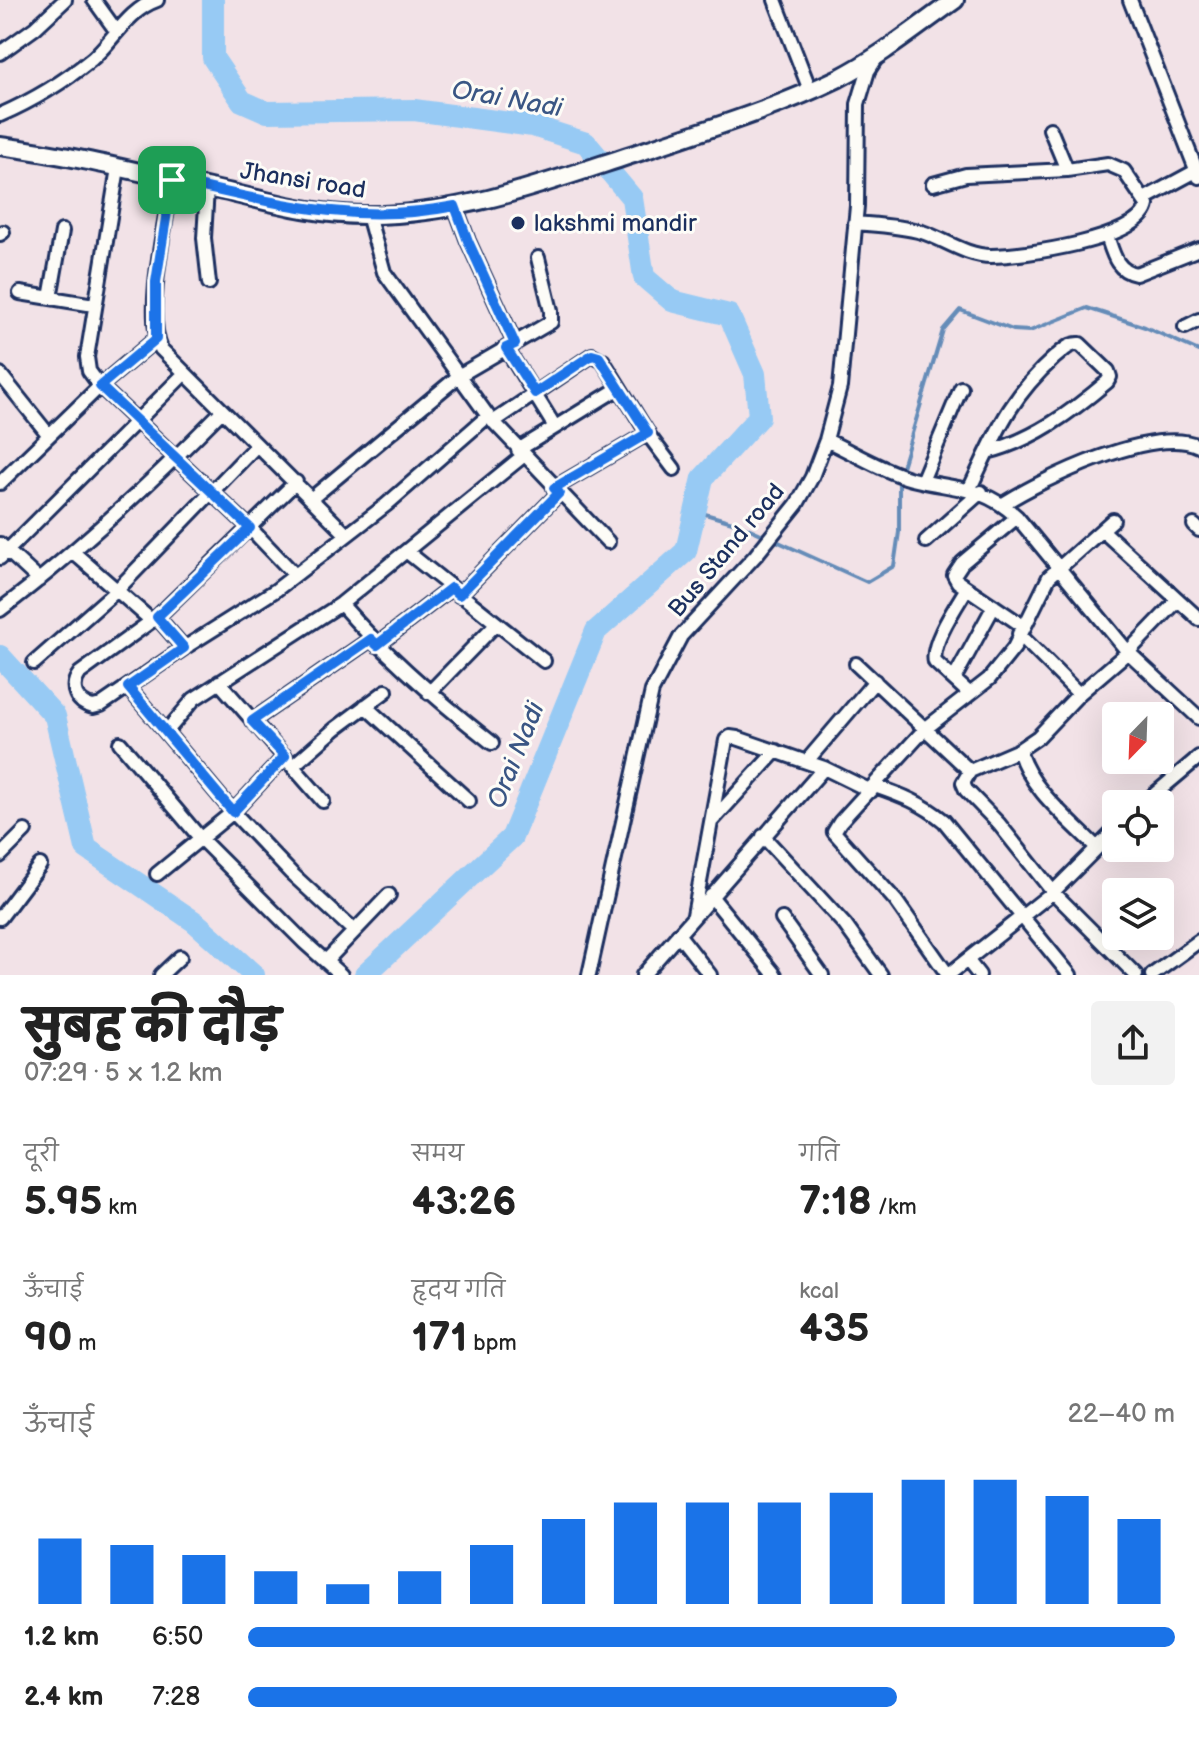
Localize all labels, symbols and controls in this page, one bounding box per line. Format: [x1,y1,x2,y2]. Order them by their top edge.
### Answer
water label: Orai Nadi [449,75,566,125]
pin [138,146,206,214]
street label: Jhansi road [238,156,368,205]
icon: arrive [150,158,194,202]
place label: lakshmi mandir [534,209,697,238]
marker: lakshmi mandir [509,214,527,232]
street label: Bus Stand road [662,478,791,623]
water label: Orai Nadi [481,697,552,813]
north arrow [1102,702,1174,774]
map controls [1102,702,1174,950]
button: locate [1102,790,1174,862]
button: layers [1102,878,1174,950]
text: सुबह की दौड़ [24,1001,280,1054]
button: share [1091,1001,1175,1085]
text: 07:29 · 5 × 1.2 km [24,1058,223,1089]
text: दूरी [24,1141,59,1168]
text: समय [412,1141,464,1168]
text: गति [799,1141,839,1168]
text: 5.95 [24,1178,102,1226]
text: 43:26 [412,1178,516,1226]
text: 7:18 [799,1178,872,1226]
text: km [102,1194,137,1221]
text: /km [872,1194,917,1221]
text: ऊँचाई [24,1277,83,1304]
text: हृदय गति [412,1277,505,1304]
text: kcal [799,1278,839,1305]
text: 435 [799,1305,869,1353]
text: 90 [24,1314,72,1362]
text: 171 [412,1314,467,1362]
text: m [72,1330,97,1357]
text: bpm [467,1330,517,1357]
text: 22–40 m [1068,1399,1175,1430]
text: ऊँचाई [24,1409,94,1440]
text: 1.2 km [24,1622,99,1653]
text: 6:50 [152,1622,203,1653]
text: 2.4 km [24,1682,103,1713]
text: 7:28 [152,1682,201,1713]

